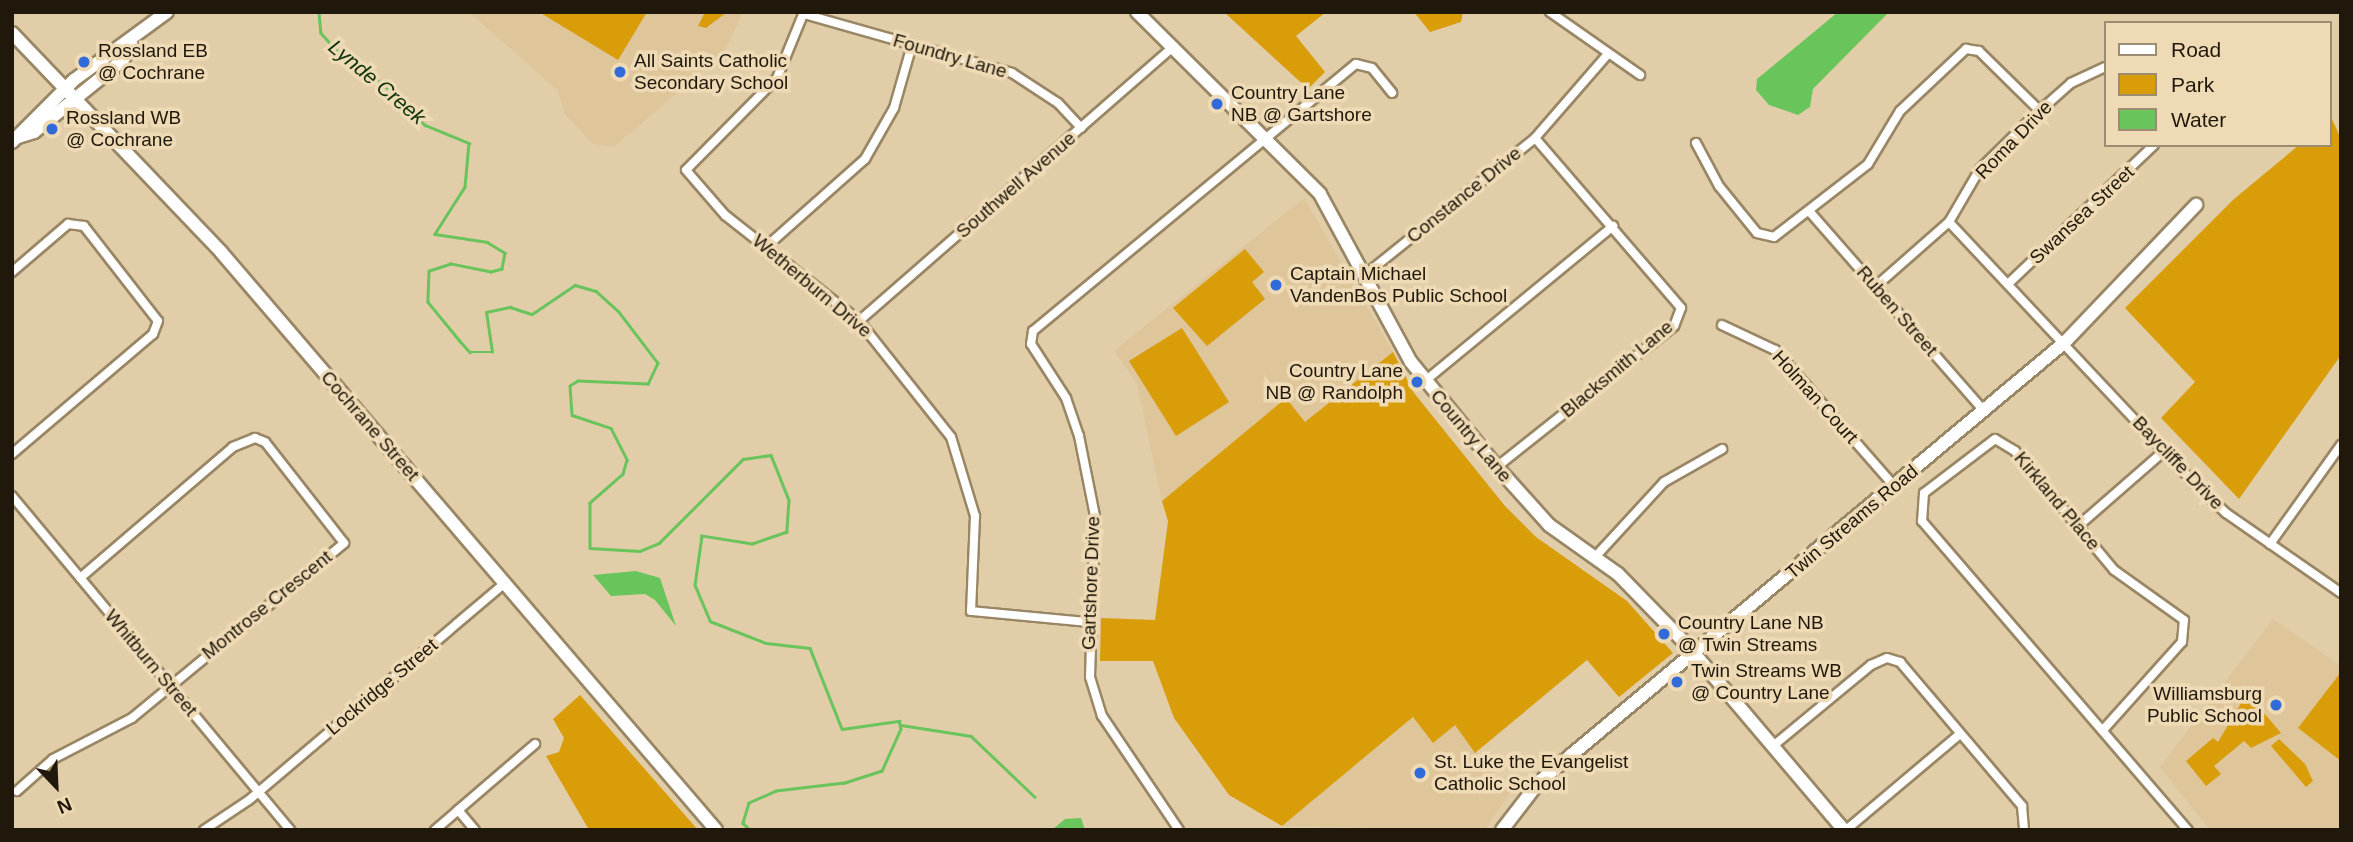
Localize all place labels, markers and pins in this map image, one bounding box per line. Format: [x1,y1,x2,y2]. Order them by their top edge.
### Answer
place label: Rossland EB @ Cochrane [98,40,208,84]
place label: All Saints Catholic Secondary School [634,50,788,94]
marker: Rossland EB @ Cochrane [76,54,92,70]
marker: All Saints Catholic Secondary School [612,64,628,80]
place label: Country Lane NB @ Gartshore [1231,82,1372,126]
marker: Country Lane NB @ Gartshore [1209,96,1225,112]
place label: Rossland WB @ Cochrane [66,107,181,151]
marker: Rossland WB @ Cochrane [44,121,60,137]
place label: Captain Michael VandenBos Public School [1290,263,1507,307]
marker: Captain Michael VandenBos Public School [1268,277,1284,293]
place label: Country Lane NB @ Randolph [1265,360,1403,404]
marker: Country Lane NB @ Randolph [1409,374,1425,390]
place label: Country Lane NB @ Twin Streams [1678,612,1824,656]
marker: Country Lane NB @ Twin Streams [1656,626,1672,642]
place label: Twin Streams WB @ Country Lane [1691,660,1842,704]
marker: Twin Streams WB @ Country Lane [1669,674,1685,690]
place label: Williamsburg Public School [2147,683,2262,727]
marker: Williamsburg Public School [2268,697,2284,713]
place label: St. Luke the Evangelist Catholic School [1434,751,1628,795]
marker: St. Luke the Evangelist Catholic School [1412,765,1428,781]

